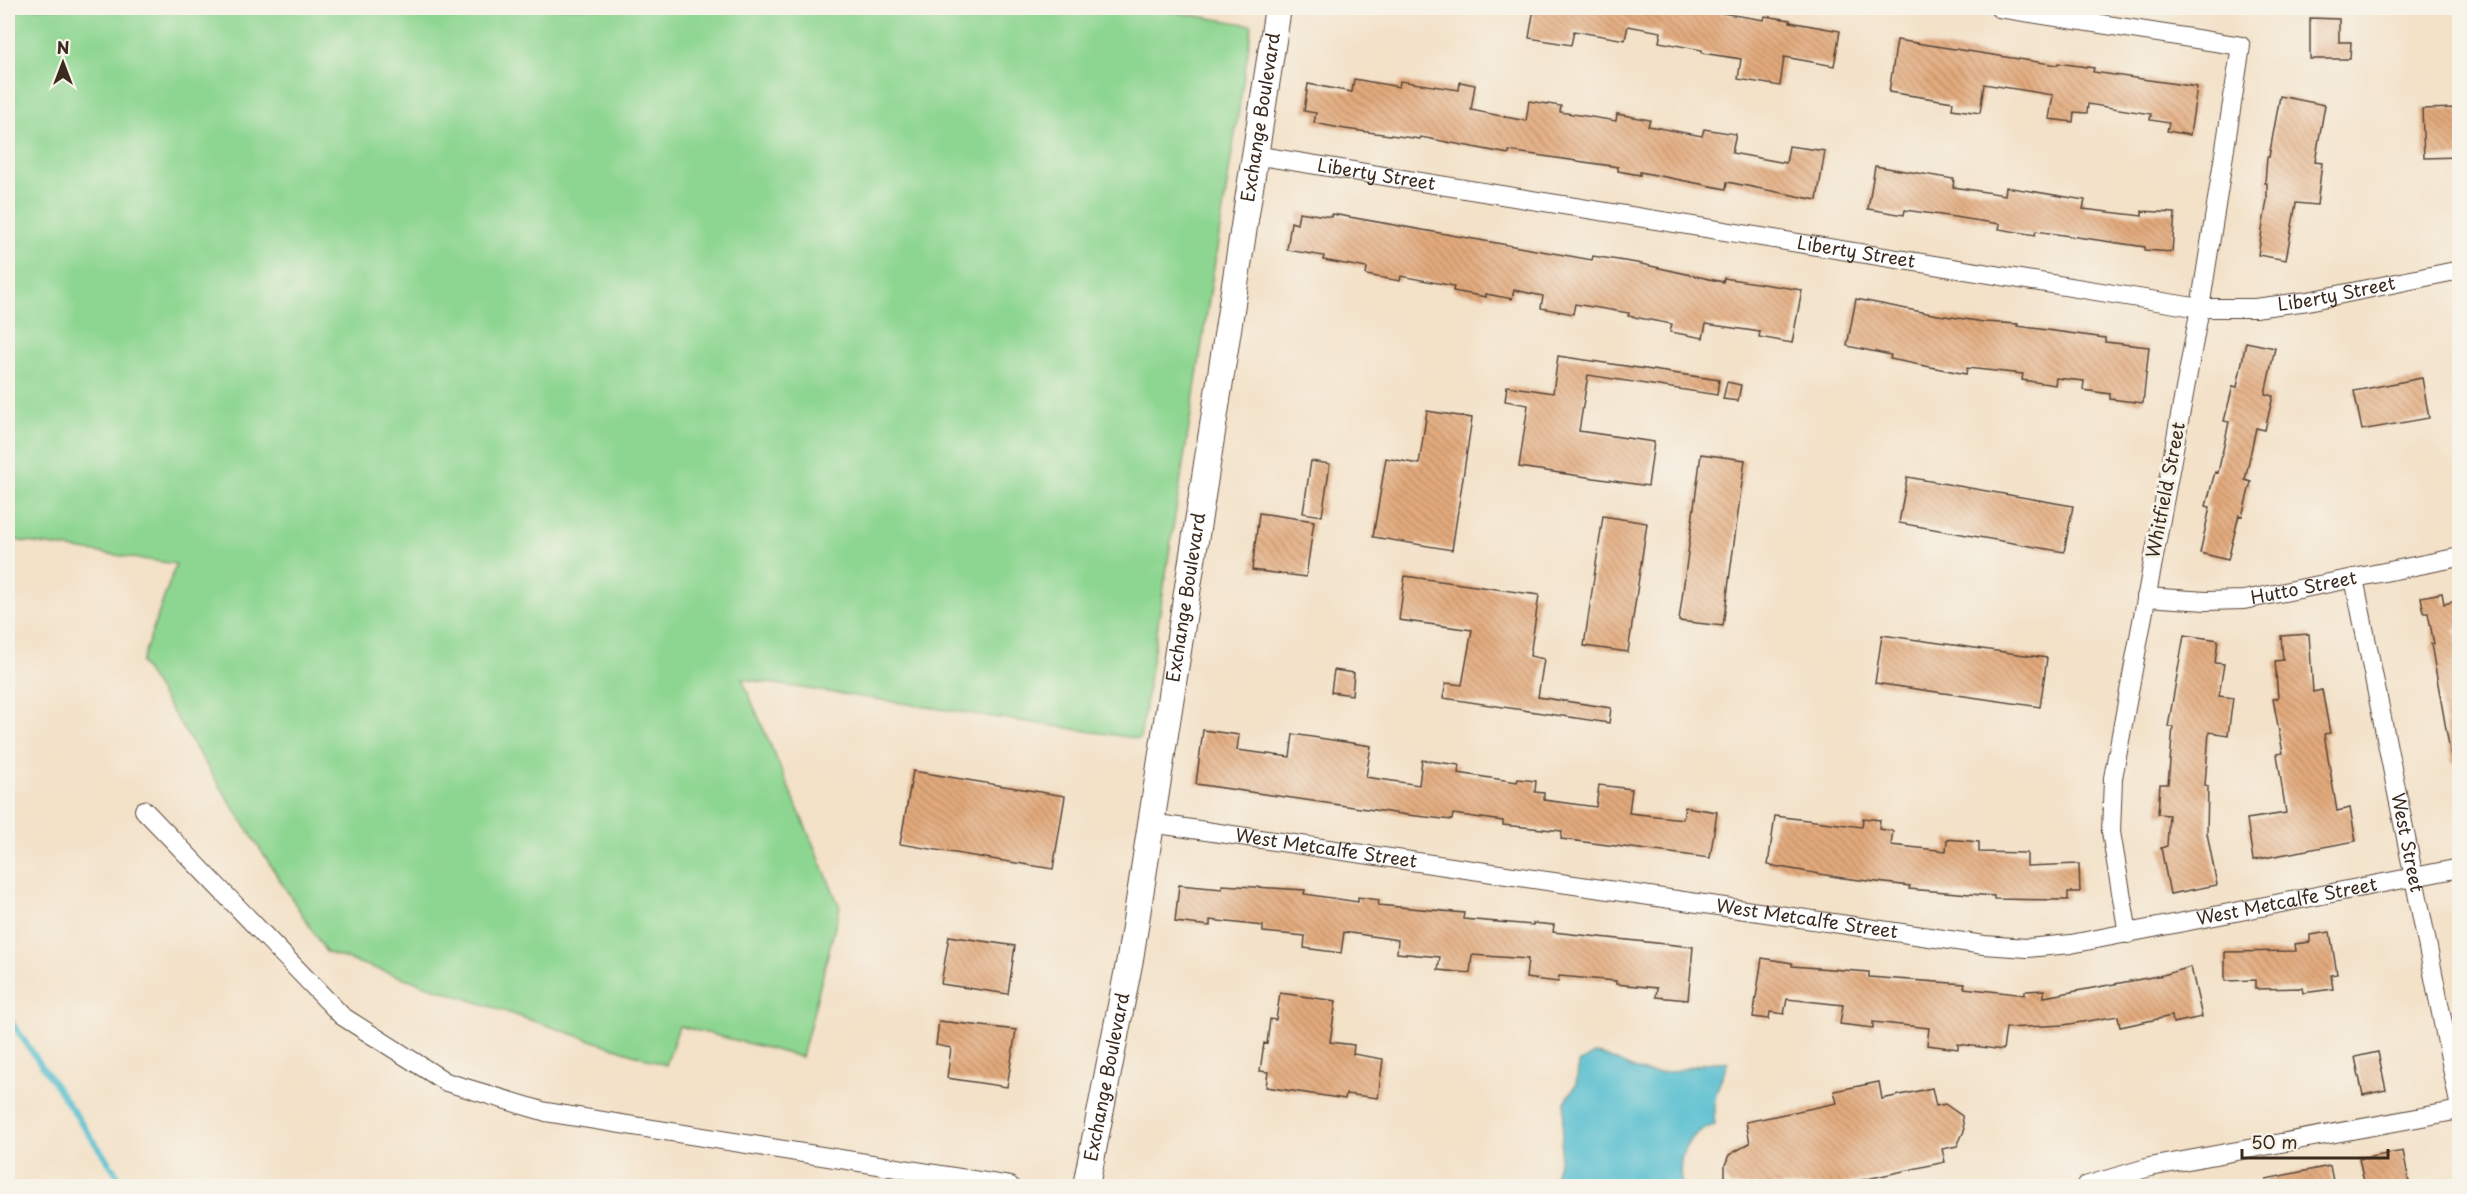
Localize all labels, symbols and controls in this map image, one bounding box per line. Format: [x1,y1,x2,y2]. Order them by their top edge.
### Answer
street label: Exchange Boulevard [1233,31,1286,204]
north arrow [33,33,93,93]
text: N [57,35,69,59]
street label: Liberty Street [1316,150,1438,196]
street label: Liberty Street [1795,228,1917,274]
street label: Liberty Street [2276,269,2398,317]
street label: Whitfield Street [2138,420,2191,560]
street label: Exchange Boulevard [1158,511,1211,684]
street label: Hutto Street [2248,563,2359,610]
street label: West Street [2385,790,2432,895]
street label: West Metcalfe Street [1234,821,1419,874]
street label: West Metcalfe Street [2194,870,2379,931]
street label: West Metcalfe Street [1715,891,1900,944]
street label: Exchange Boulevard [1076,990,1135,1163]
scale bar [2242,1122,2388,1160]
text: 50 m [2251,1128,2298,1155]

